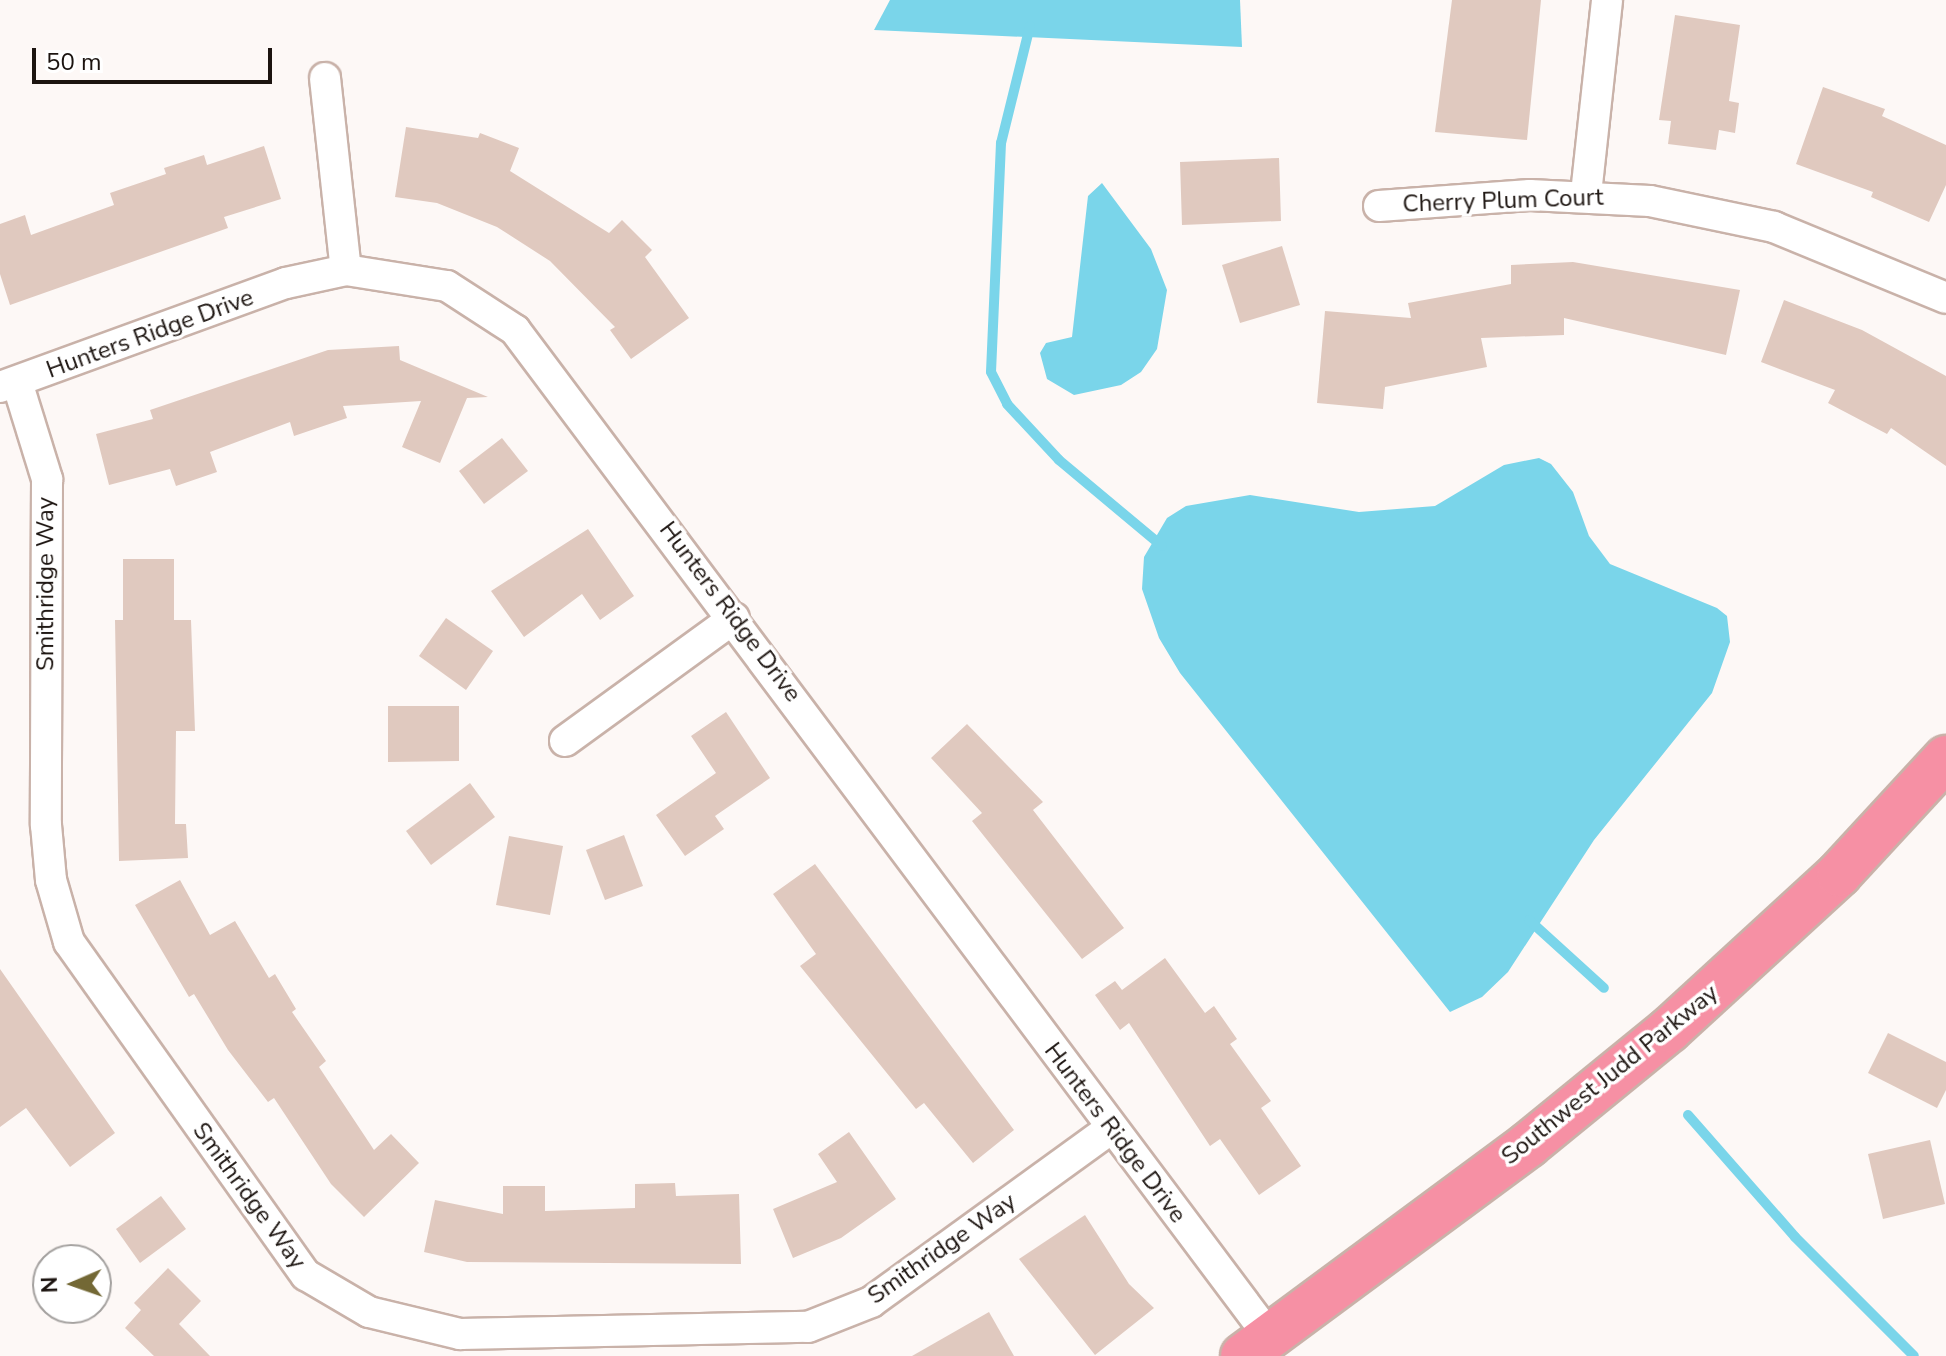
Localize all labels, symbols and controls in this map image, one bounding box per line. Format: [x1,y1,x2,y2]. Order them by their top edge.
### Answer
scale bar [36,32,276,82]
text: 50 m [46,46,102,78]
street label: Cherry Plum Court [1402,183,1604,219]
street label: Hunters Ridge Drive [43,283,257,385]
street label: Smithridge Way [32,497,60,671]
street label: Hunters Ridge Drive [653,516,807,708]
street label: Southwest Judd Parkway [1496,979,1724,1171]
street label: Hunters Ridge Drive [1038,1037,1192,1229]
street label: Smithridge Way [186,1117,312,1275]
street label: Smithridge Way [862,1187,1022,1311]
north arrow [32,1244,112,1324]
text: N [35,1276,65,1294]

